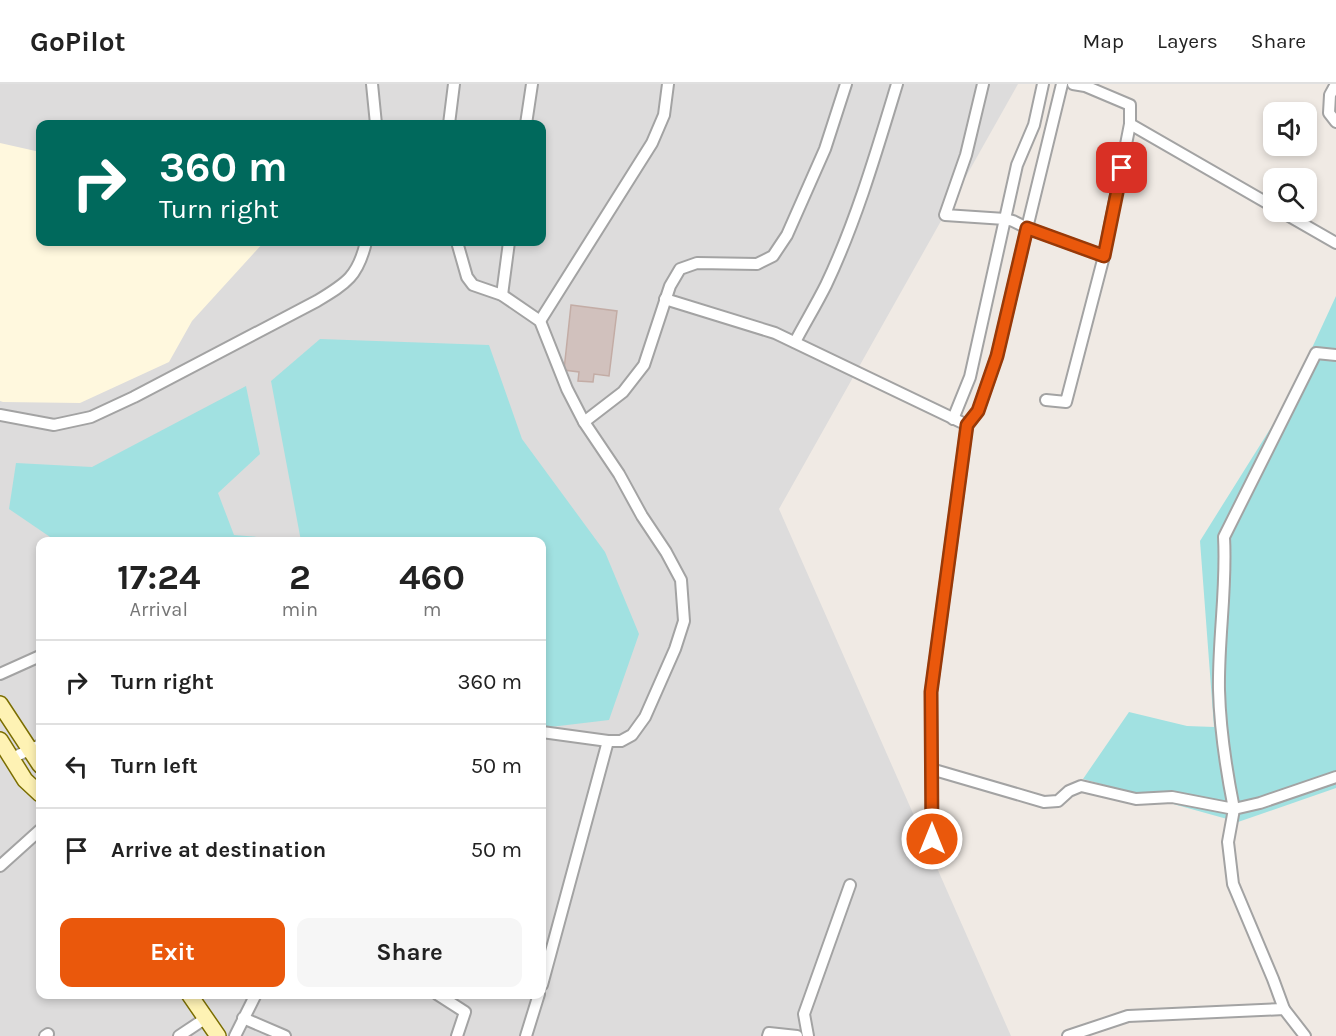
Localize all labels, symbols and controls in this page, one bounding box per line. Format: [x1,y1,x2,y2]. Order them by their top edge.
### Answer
text: GoPilot [30,25,126,58]
text: Map [1082,29,1124,53]
text: Layers [1157,29,1218,53]
text: Share [1251,29,1306,53]
map controls [1263,102,1317,222]
button: sound [1263,102,1317,156]
text: 360 m [159,142,288,192]
pin [1096,142,1147,193]
icon: right [60,144,138,222]
icon: arrive [1105,151,1138,184]
button: search [1263,168,1317,222]
text: Turn right [159,193,279,225]
text: 17:24 [117,556,201,598]
text: 2 [289,556,311,598]
text: 460 [399,556,465,598]
text: Arrival [129,598,188,621]
text: min [281,598,318,621]
text: m [423,598,441,621]
icon: right [60,666,93,699]
text: Turn right [111,669,214,695]
text: 360 m [458,669,522,695]
icon: left [60,750,93,783]
text: Turn left [111,753,198,779]
text: 50 m [471,753,522,779]
position arrow [900,807,964,871]
icon: arrive [60,834,93,867]
text: Arrive at destination [111,837,326,863]
text: 50 m [471,837,522,863]
button: Exit [60,918,285,987]
button: Share [297,918,522,987]

